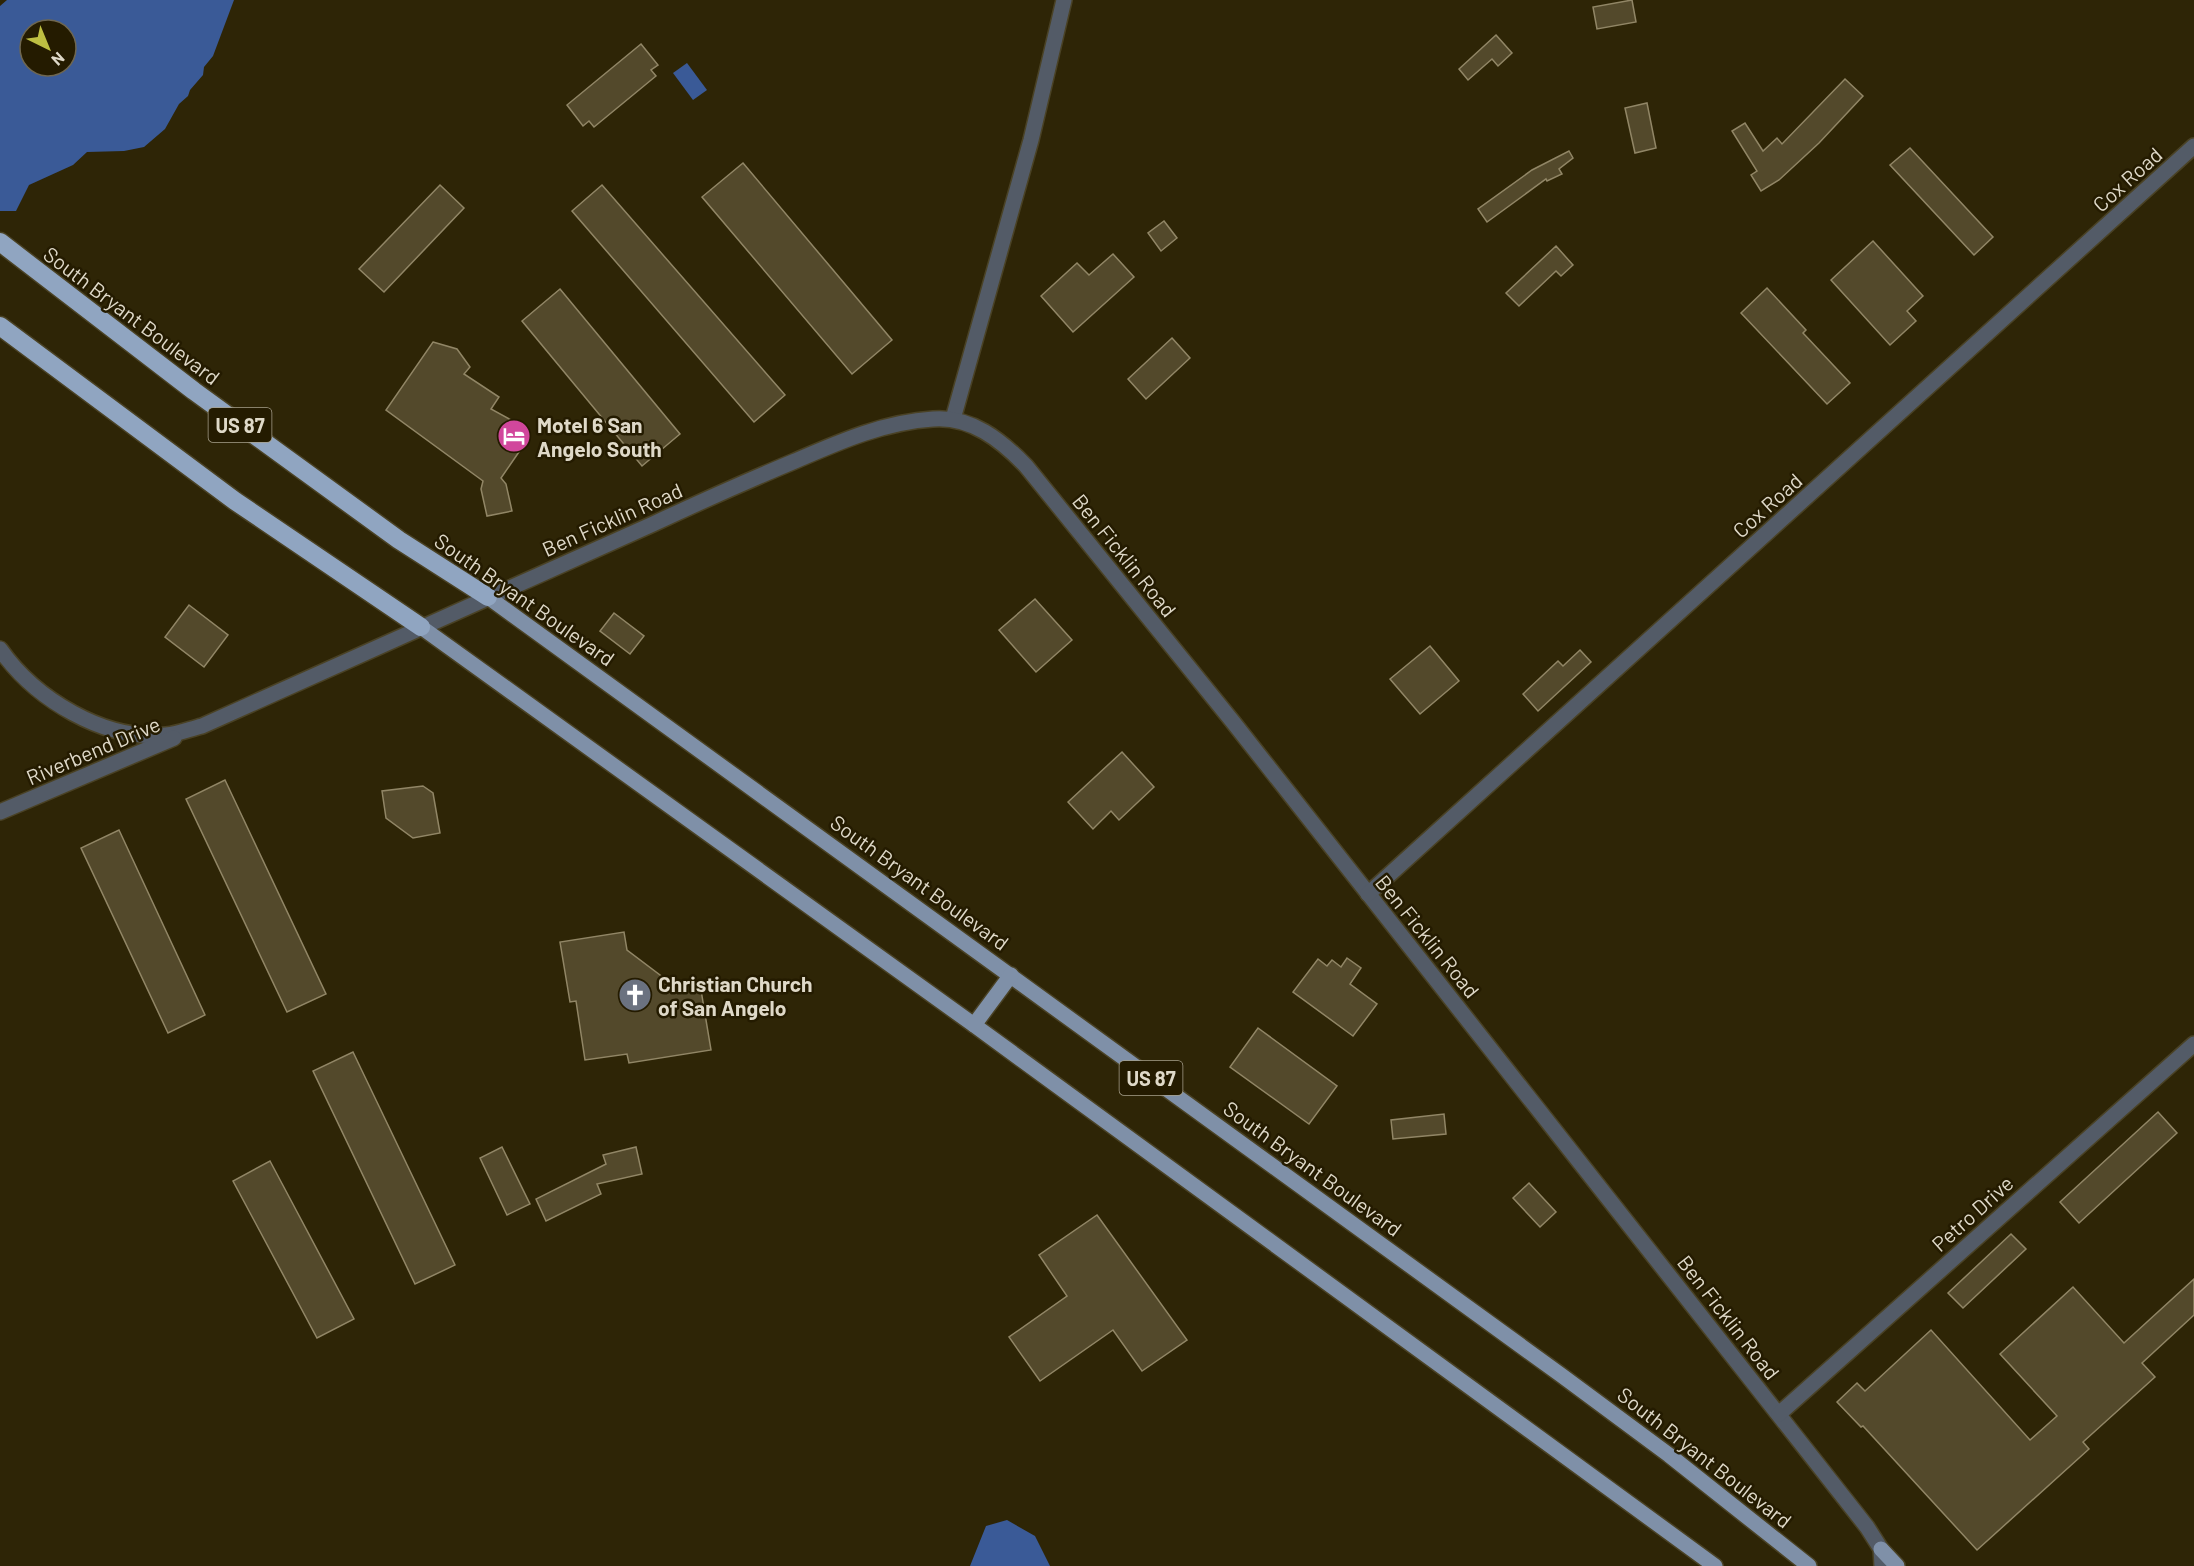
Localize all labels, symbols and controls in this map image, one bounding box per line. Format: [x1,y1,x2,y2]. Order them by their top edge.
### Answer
north arrow [18,18,78,78]
text: N [48,49,69,70]
street label: Cox Road [2087,141,2167,217]
street label: South Bryant Boulevard [39,241,225,389]
road number: US 87 [208,408,272,442]
place label: Motel 6 San Angelo South [537,412,662,461]
hotel icon: Motel 6 San Angelo South [496,418,532,454]
street label: Cox Road [1727,467,1807,543]
street label: Ben Ficklin Road [538,477,686,561]
street label: Ben Ficklin Road [1068,489,1182,621]
street label: South Bryant Boulevard [430,527,620,671]
street label: Riverbend Drive [22,711,164,789]
street label: South Bryant Boulevard [826,809,1014,955]
street label: Ben Ficklin Road [1371,870,1485,1002]
place label: Christian Church of San Angelo [658,971,813,1020]
church icon: Christian Church of San Angelo [617,977,653,1013]
road number: US 87 [1120,1061,1182,1095]
street label: South Bryant Boulevard [1219,1095,1407,1241]
street label: Petro Drive [1926,1170,2018,1256]
street label: Ben Ficklin Road [1673,1250,1785,1384]
street label: South Bryant Boulevard [1613,1381,1797,1533]

